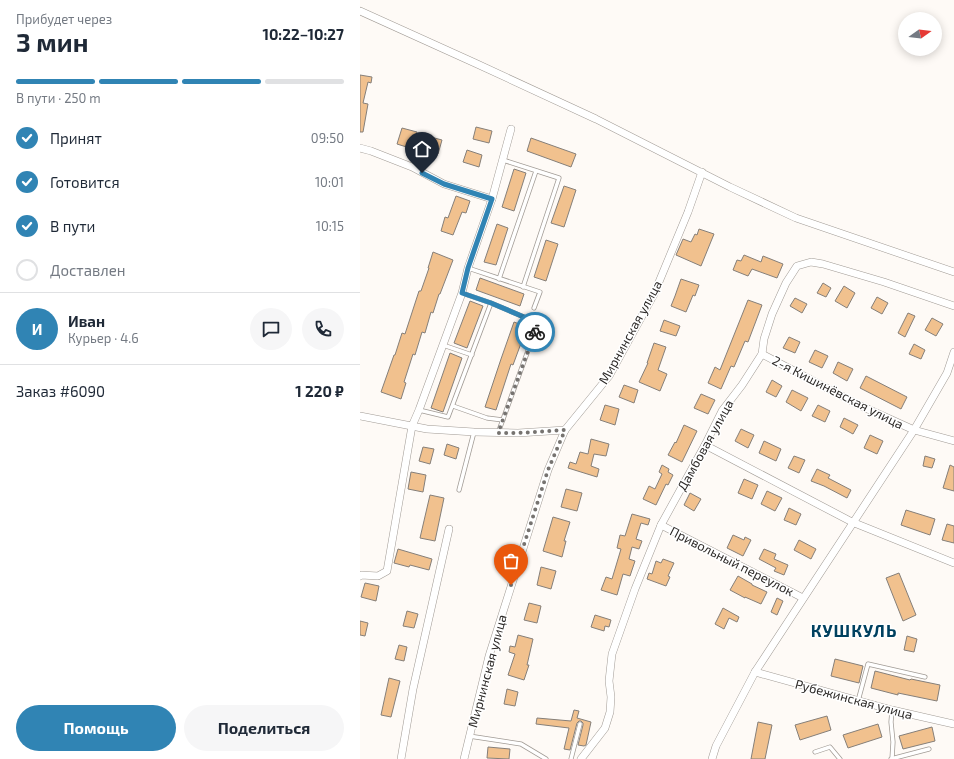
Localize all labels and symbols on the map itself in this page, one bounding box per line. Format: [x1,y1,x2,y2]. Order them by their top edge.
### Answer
north arrow [898,12,942,56]
pin [405,132,439,173]
street label: Мирнинская улица [595,277,665,387]
courier [515,312,555,352]
street label: 2-я Кишинёвская улица [770,352,906,432]
street label: Дамбовая улица [673,397,737,493]
street label: Привольный переулок [667,523,797,599]
pin [494,544,528,585]
street label: Мирнинская улица [464,613,510,729]
district label: КУШКУЛЬ [811,620,897,640]
street label: Рубежинская улица [793,676,915,722]

